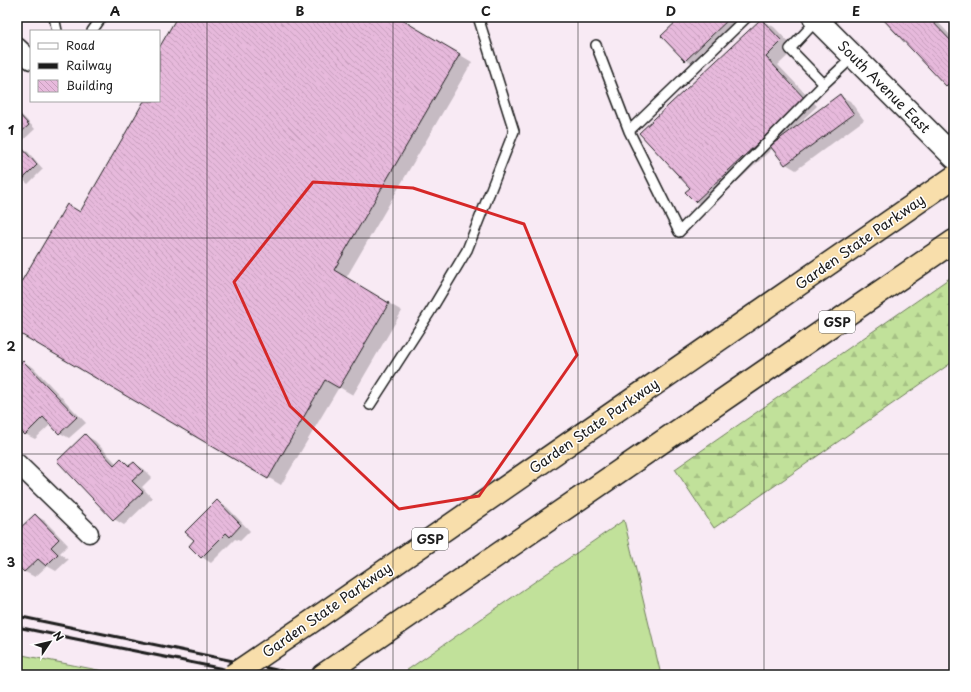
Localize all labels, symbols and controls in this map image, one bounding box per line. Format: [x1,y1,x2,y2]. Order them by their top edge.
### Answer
text: A [110,1,120,20]
text: B [296,1,305,20]
text: C [481,1,491,20]
text: D [666,1,676,20]
text: E [852,1,860,20]
legend [30,30,160,102]
street label: South Avenue East [833,35,936,138]
text: Road [66,36,95,54]
text: Railway [66,56,112,74]
text: Building [66,76,113,94]
text: 1 [8,120,14,139]
street label: Garden State Parkway [791,189,929,294]
road number: GSP [819,311,855,333]
text: 2 [6,336,16,355]
street label: Garden State Parkway [525,373,663,478]
road number: GSP [412,528,448,550]
text: 3 [7,552,16,571]
street label: Garden State Parkway [258,557,396,662]
north arrow [30,622,70,662]
text: N [49,628,68,645]

